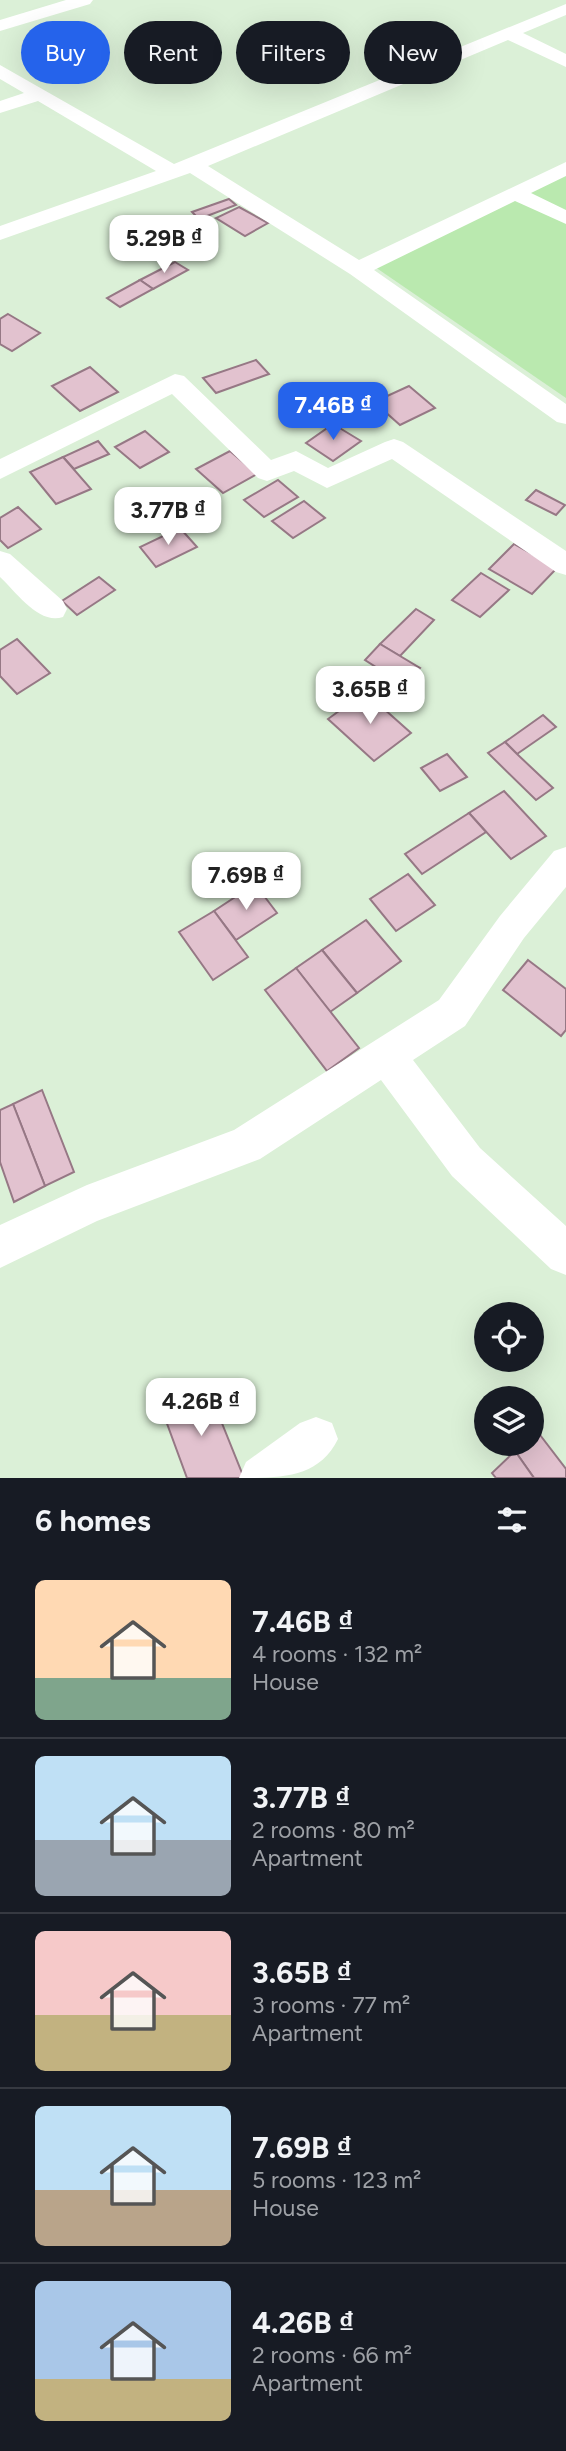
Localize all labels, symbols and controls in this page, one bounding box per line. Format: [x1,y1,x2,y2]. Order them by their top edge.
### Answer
chip: Buy [21,21,110,84]
chip: Rent [124,21,222,84]
chip: Filters [236,21,350,84]
chip: New [364,21,462,84]
pin: 5.29B ₫ [99,216,229,275]
text: 5.29B ₫ [125,224,203,252]
pin: 7.46B ₫ [268,382,398,442]
text: 7.46B ₫ [294,391,372,419]
pin: 3.77B ₫ [103,488,233,547]
text: 3.77B ₫ [130,496,206,524]
pin: 3.65B ₫ [305,666,435,726]
text: 3.65B ₫ [332,675,408,703]
pin: 7.69B ₫ [181,852,311,912]
text: 7.69B ₫ [208,861,284,889]
map controls [474,1302,544,1456]
button: locate [474,1302,544,1372]
pin: 4.26B ₫ [136,1378,266,1438]
button: layers [474,1386,544,1456]
text: 4.26B ₫ [162,1387,240,1415]
icon: filters [493,1501,531,1539]
text: 6 homes [35,1502,151,1539]
text: 7.46B ₫ [252,1603,353,1640]
icon: home [91,1608,175,1692]
text: 4 rooms · 132 m² [252,1640,422,1668]
text: House [252,1668,319,1696]
text: 3.77B ₫ [252,1779,350,1816]
icon: home [91,1784,175,1868]
text: 2 rooms · 80 m² [252,1816,415,1844]
text: Apartment [252,1844,363,1872]
text: 3.65B ₫ [252,1954,352,1991]
icon: home [91,1959,175,2043]
text: 3 rooms · 77 m² [252,1991,410,2019]
text: Apartment [252,2019,363,2047]
text: 7.69B ₫ [252,2129,352,2166]
icon: home [91,2134,175,2218]
text: 5 rooms · 123 m² [252,2166,421,2194]
text: House [252,2194,319,2222]
text: 4.26B ₫ [252,2304,354,2341]
icon: home [91,2309,175,2393]
text: 2 rooms · 66 m² [252,2341,412,2369]
text: Apartment [252,2369,363,2397]

